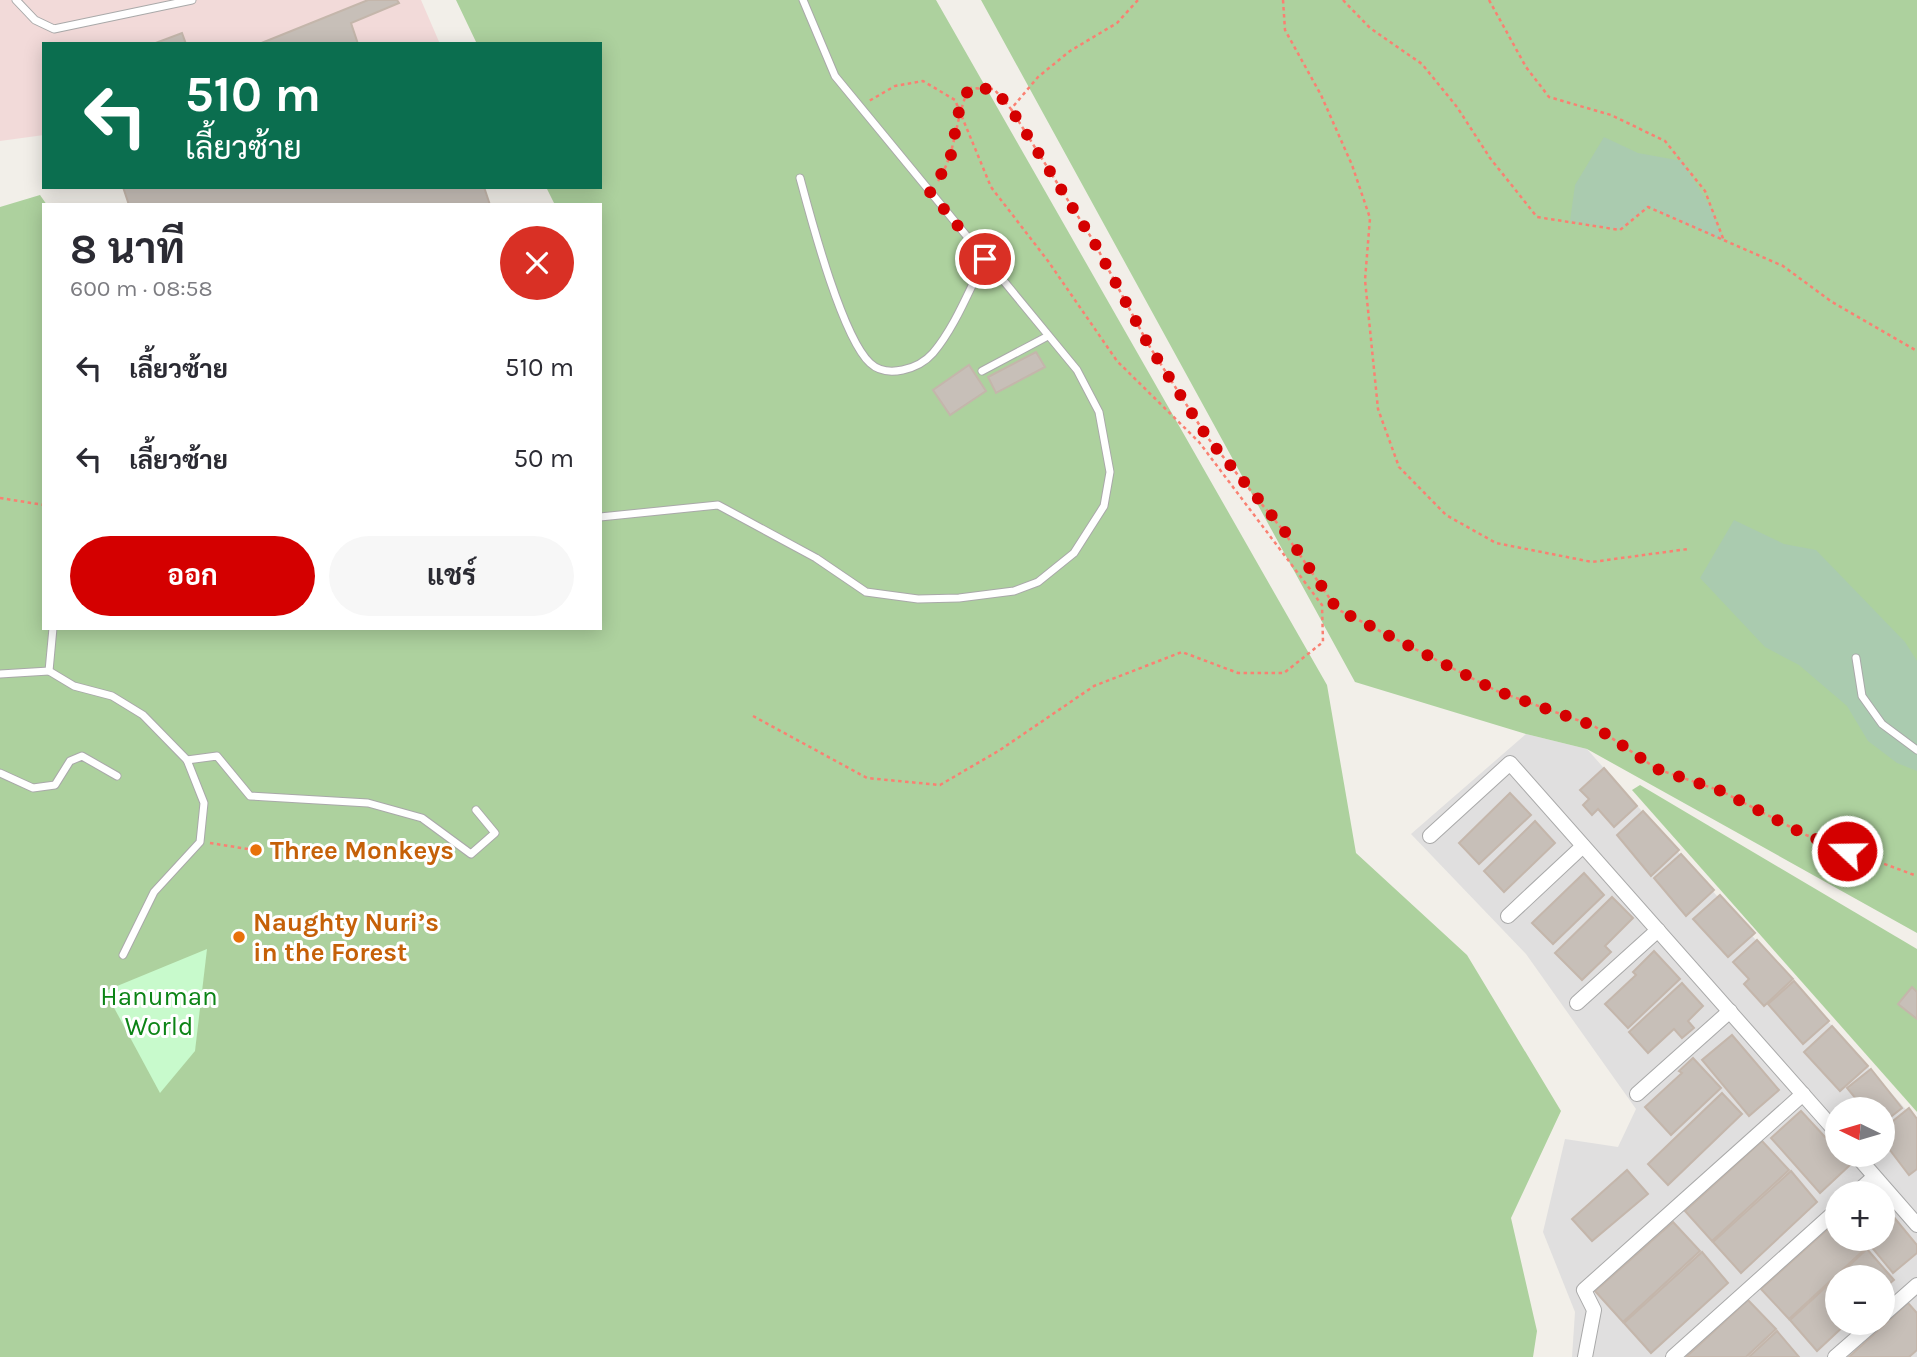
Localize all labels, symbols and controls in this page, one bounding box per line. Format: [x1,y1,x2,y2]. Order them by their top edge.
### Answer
text: 510 m [185,66,321,123]
icon: left [70,70,161,161]
text: เลี้ยวซ้าย [185,130,302,167]
text: 8 นาที [70,224,185,274]
button: close [500,226,574,300]
pin [955,229,1015,289]
icon: arrive [966,240,1004,278]
text: 600 m · 08:58 [70,275,213,302]
icon: left [70,349,108,387]
text: 510 m [505,352,574,383]
text: เลี้ยวซ้าย [129,354,228,385]
icon: left [70,440,108,478]
text: 50 m [513,443,574,474]
text: เลี้ยวซ้าย [129,445,228,476]
button: ออก [70,536,315,616]
button: แชร์ [329,536,574,616]
position arrow [1810,814,1884,888]
place label: Three Monkeys [270,835,454,866]
marker: Three Monkeys [248,842,264,858]
place label: Naughty Nuri’s in the Forest [253,907,439,968]
marker: Naughty Nuri’s in the Forest [231,929,247,945]
park label: Hanuman World [100,981,218,1042]
north arrow [1825,1097,1895,1167]
map controls [1825,1097,1895,1335]
button: + [1825,1181,1895,1251]
button: − [1825,1265,1895,1335]

